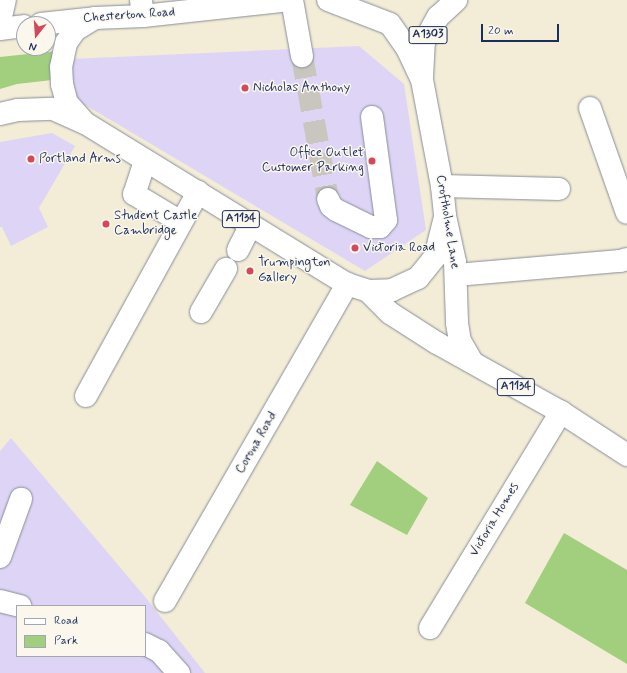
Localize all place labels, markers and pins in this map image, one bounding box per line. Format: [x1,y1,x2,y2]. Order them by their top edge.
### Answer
place label: Nicholas Anthony [253,80,347,96]
marker: Nicholas Anthony [240,83,250,93]
place label: Office Outlet Customer Parking [268,146,364,177]
place label: Portland Arms [39,151,121,167]
marker: Portland Arms [26,154,36,164]
marker: Office Outlet Customer Parking [367,156,377,166]
place label: Student Castle Cambridge [114,209,197,240]
marker: Student Castle Cambridge [101,219,111,229]
place label: Victoria Road [363,240,435,256]
marker: Victoria Road [350,243,360,253]
place label: Trumpington Gallery [258,256,331,287]
marker: Trumpington Gallery [245,266,255,276]

